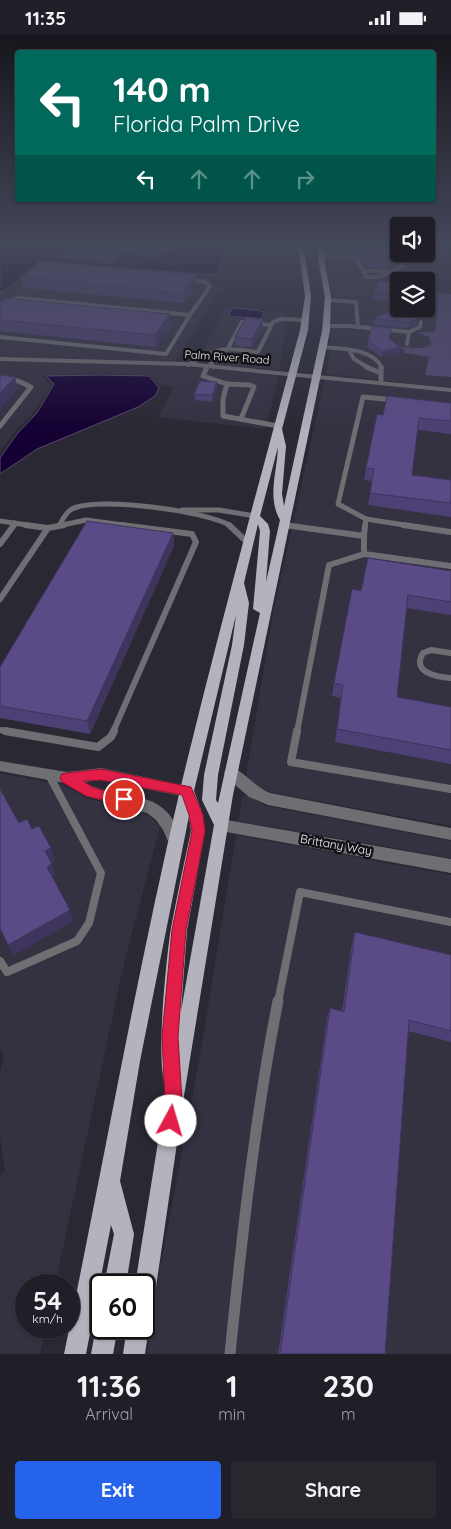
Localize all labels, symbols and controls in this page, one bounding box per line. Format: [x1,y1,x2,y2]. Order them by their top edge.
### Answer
text: 11:35 [25,6,66,30]
text: 140 m [113,67,211,111]
icon: left [30,70,95,135]
text: Florida Palm Drive [113,110,300,138]
icon: left [132,165,160,193]
icon: ahead [185,165,213,193]
icon: ahead [238,165,266,193]
icon: right [291,165,319,193]
map controls [390,217,435,317]
button: sound [390,217,435,262]
button: layers [390,272,435,317]
street label: Palm River Road [184,347,270,367]
pin [103,778,145,820]
icon: arrive [110,785,138,813]
street label: Brittany Way [299,831,373,858]
position arrow [144,1094,196,1146]
speed limit sign: 60 [90,1274,155,1339]
text: 54 [33,1285,62,1316]
text: km/h [32,1311,63,1326]
text: 11:36 [77,1367,141,1405]
text: 1 [226,1367,238,1405]
text: 230 [322,1367,374,1405]
text: Arrival [85,1404,133,1424]
text: min [218,1404,245,1424]
text: m [341,1404,356,1424]
button: Exit [15,1461,221,1519]
button: Share [231,1461,436,1519]

